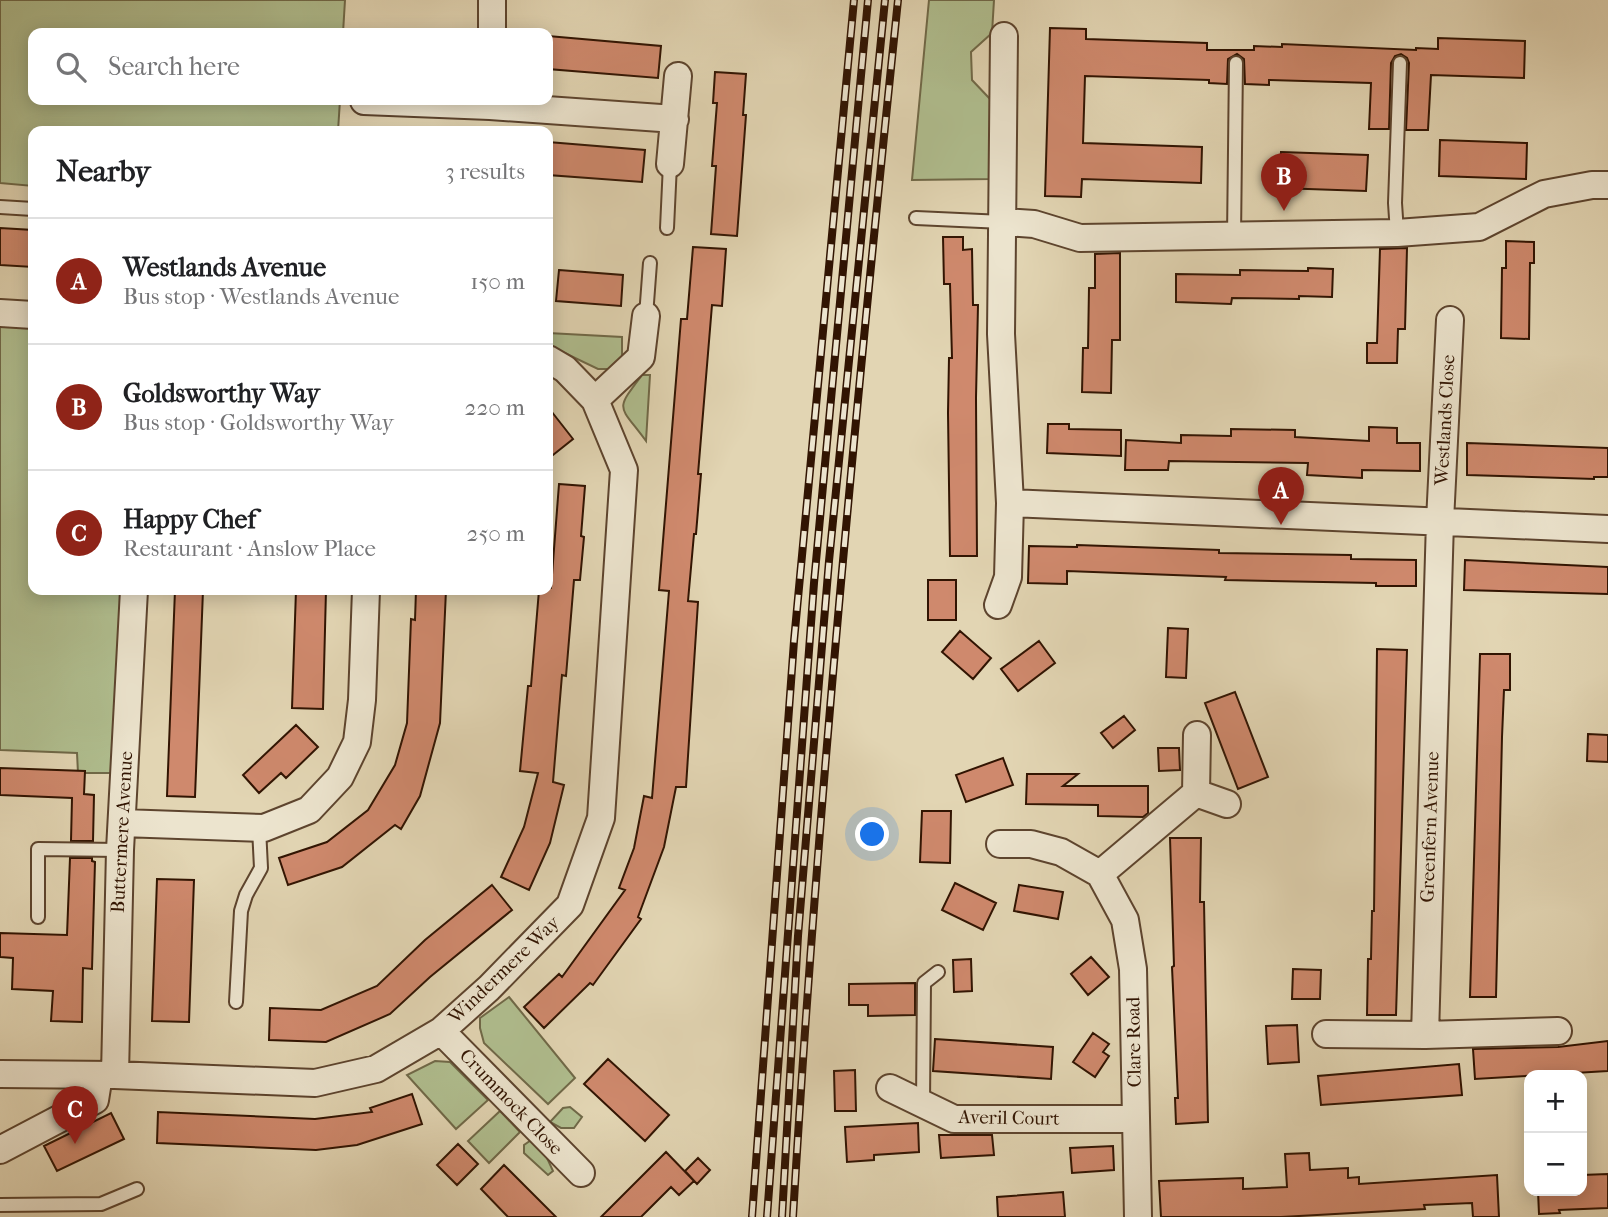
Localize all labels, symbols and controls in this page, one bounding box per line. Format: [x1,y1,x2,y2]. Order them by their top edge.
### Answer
search box [28,28,553,105]
icon: search [52,48,90,86]
text: Search here [108,51,240,82]
pin: B [1261,153,1307,211]
text: Nearby [56,154,151,189]
text: 3 results [445,158,525,185]
text: Westlands Avenue [123,252,326,283]
text: A [72,268,86,295]
text: 150 m [470,268,525,295]
text: Bus stop · Westlands Avenue [123,283,399,310]
street label: Westlands Close [1431,354,1459,487]
text: Goldsworthy Way [123,378,320,409]
text: B [72,394,86,421]
text: 220 m [465,394,525,421]
text: Bus stop · Goldsworthy Way [123,409,394,436]
pin: A [1258,467,1304,525]
text: Happy Chef [123,504,256,535]
text: C [71,520,87,547]
text: 250 m [467,520,525,547]
text: Restaurant · Anslow Place [123,535,376,562]
street label: Buttermere Avenue [107,751,137,913]
street label: Greenfern Avenue [1416,751,1444,903]
your location [855,817,889,851]
street label: Windermere Way [443,911,565,1029]
street label: Clare Road [1122,996,1146,1087]
street label: Crummock Close [455,1044,567,1160]
map controls [1524,1070,1587,1196]
button: + [1524,1070,1587,1133]
pin: C [52,1086,98,1144]
street label: Averil Court [957,1106,1060,1130]
button: − [1524,1133,1587,1196]

